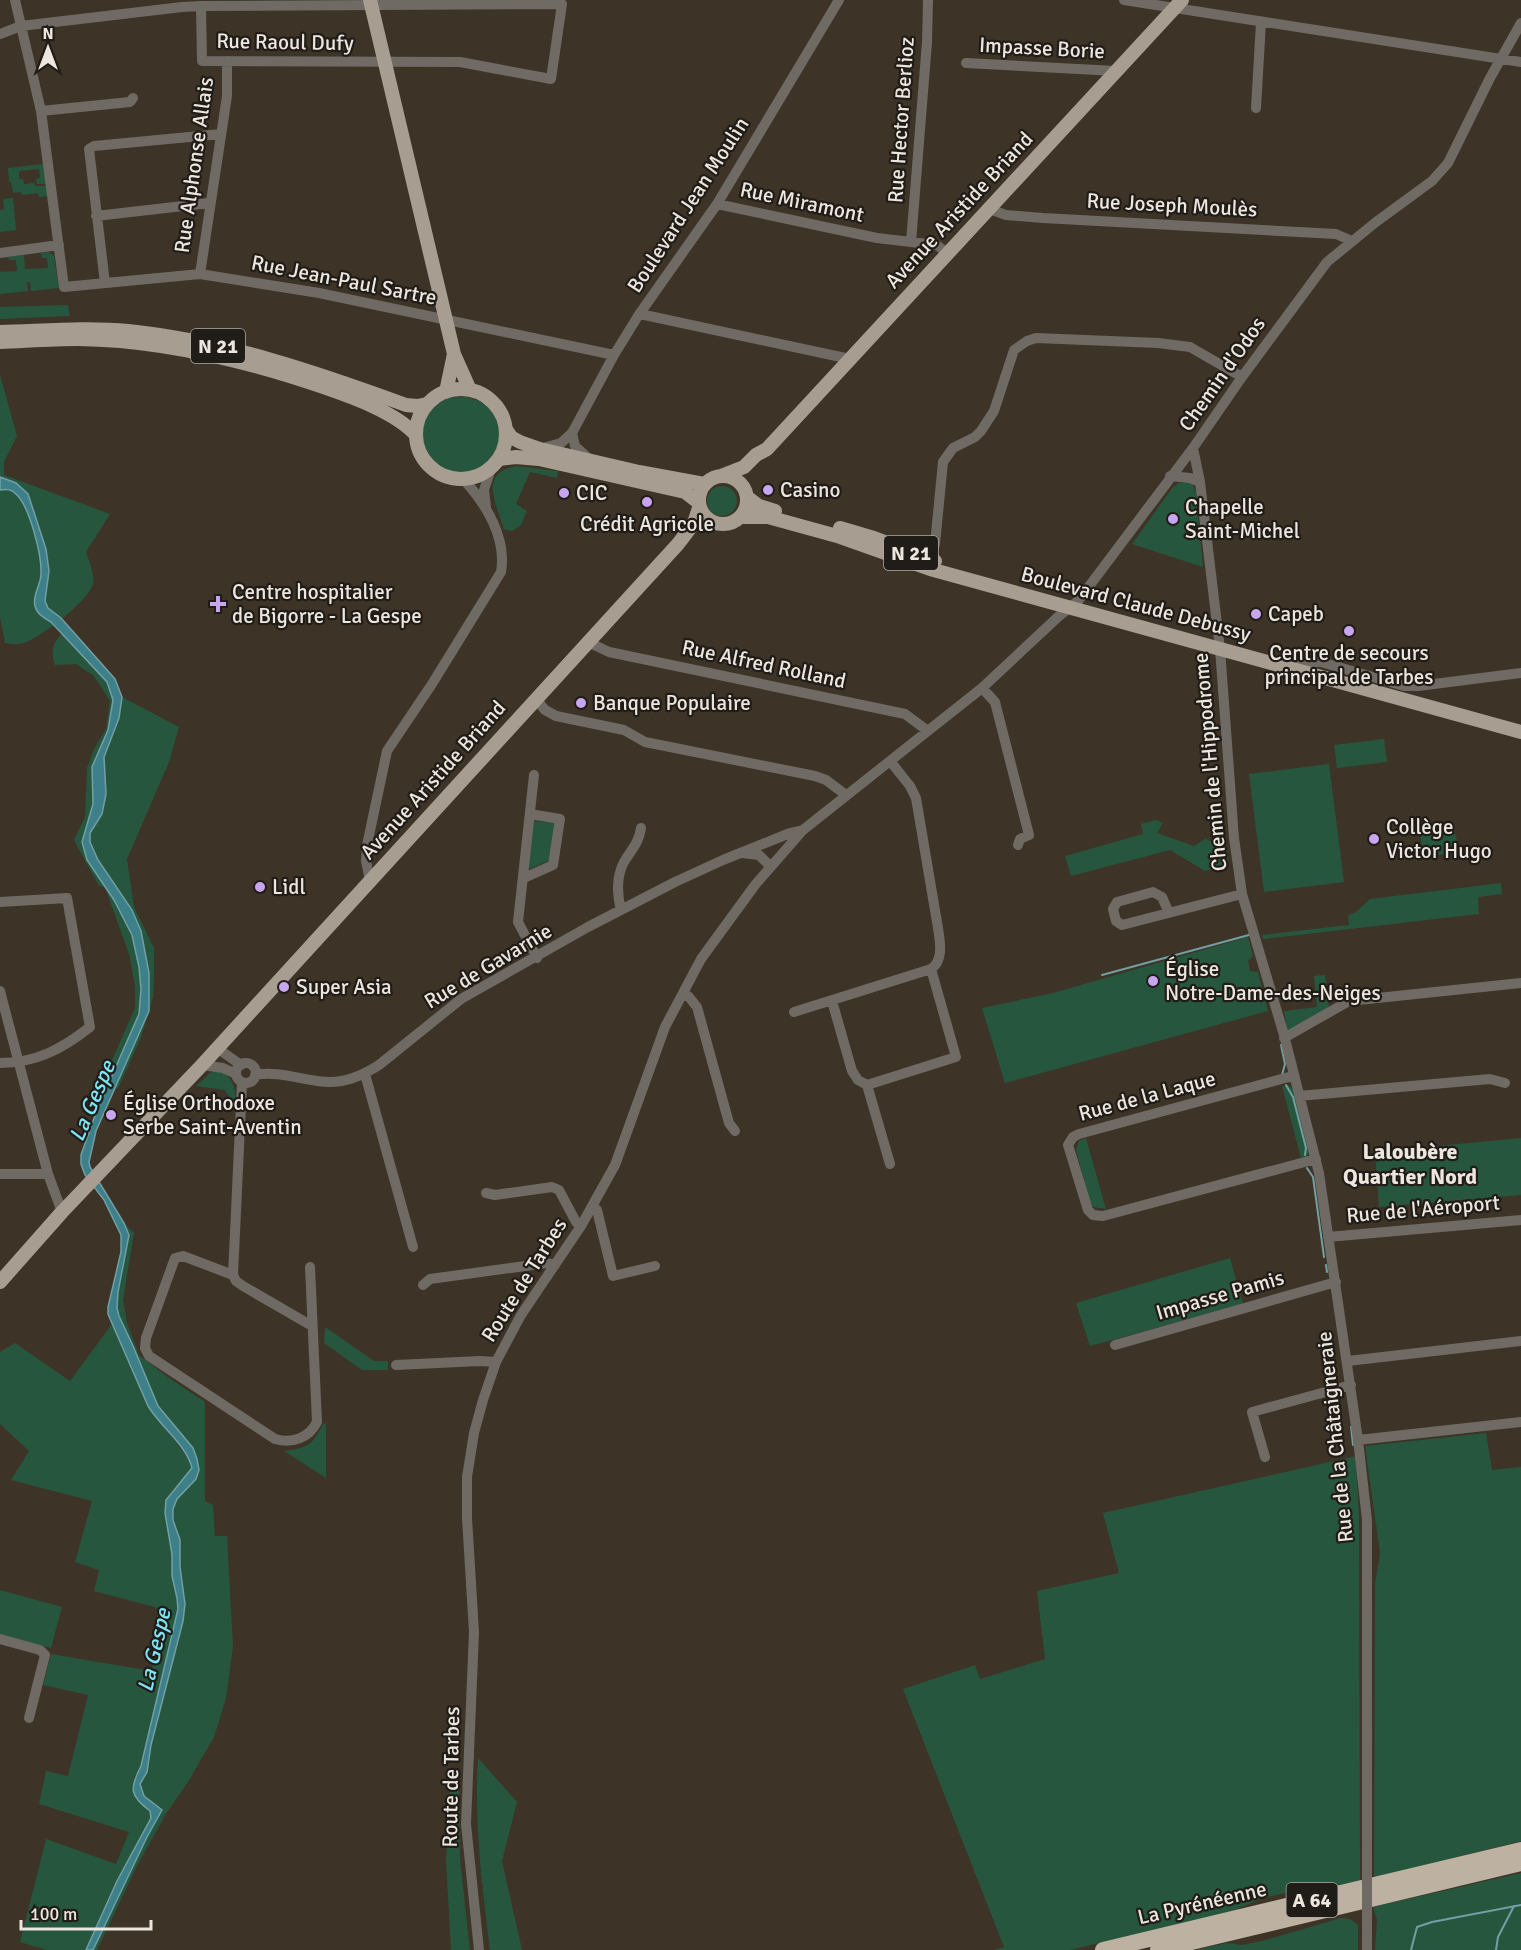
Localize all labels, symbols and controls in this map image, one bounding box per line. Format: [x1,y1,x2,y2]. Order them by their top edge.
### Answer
north arrow [18,18,78,78]
text: N [42,24,54,44]
street label: Rue Raoul Dufy [216,28,354,56]
street label: Impasse Borie [978,32,1106,64]
street label: Rue Hector Berlioz [882,36,920,204]
street label: Rue Alphonse Allais [169,75,219,255]
street label: Boulevard Jean Moulin [622,112,754,298]
street label: Avenue Aristide Briand [880,126,1038,294]
street label: Rue Miramont [738,176,866,228]
street label: Rue Joseph Moulès [1086,188,1258,222]
street label: Rue Jean-Paul Sartre [249,249,439,311]
street label: Chemin d'Odos [1173,312,1271,436]
road number: N 21 [191,329,245,363]
place label: Casino [780,477,840,503]
place label: CIC [576,480,608,506]
marker: Casino [761,483,775,497]
marker: CIC [557,486,571,500]
place label: Chapelle Saint-Michel [1185,494,1300,544]
marker: Crédit Agricole [640,495,654,509]
place label: Crédit Agricole [580,511,714,537]
marker: Chapelle Saint-Michel [1166,512,1180,526]
road number: N 21 [884,536,938,570]
street label: Boulevard Claude Debussy [1018,561,1254,647]
place label: Centre hospitalier de Bigorre - La Gespe [232,579,422,629]
marker: Centre hospitalier de Bigorre - La Gespe [209,595,227,613]
place label: Capeb [1268,601,1324,627]
marker: Capeb [1249,607,1263,621]
marker: Centre de secours principal de Tarbes [1342,624,1356,638]
street label: Rue Alfred Rolland [680,634,848,694]
place label: Centre de secours principal de Tarbes [1265,640,1433,690]
street label: Chemin de l'Hippodrome [1188,652,1232,872]
place label: Banque Populaire [593,690,751,716]
street label: Avenue Aristide Briand [355,695,511,865]
marker: Banque Populaire [574,696,588,710]
place label: Collège Victor Hugo [1386,814,1492,864]
marker: Collège Victor Hugo [1367,832,1381,846]
place label: Lidl [272,874,306,900]
marker: Lidl [253,880,267,894]
street label: Rue de Gavarnie [419,918,557,1014]
place label: Église Notre-Dame-des-Neiges [1165,956,1381,1006]
place label: Super Asia [296,974,392,1000]
marker: Église Notre-Dame-des-Neiges [1146,974,1160,988]
marker: Super Asia [277,980,291,994]
water label: La Gespe [63,1056,121,1145]
street label: Rue de la Laque [1076,1065,1218,1127]
place label: Église Orthodoxe Serbe Saint-Aventin [123,1090,302,1140]
marker: Église Orthodoxe Serbe Saint-Aventin [104,1108,118,1122]
district label: Laloubère Quartier Nord [1343,1138,1477,1190]
street label: Rue de l'Aéroport [1345,1189,1501,1229]
street label: Route de Tarbes [476,1213,572,1347]
street label: Impasse Pamis [1153,1264,1287,1326]
street label: Rue de la Châtaigneraie [1311,1330,1359,1544]
water label: La Gespe [131,1605,177,1694]
street label: Route de Tarbes [437,1706,465,1848]
street label: La Pyrénéenne [1135,1876,1269,1930]
road number: A 64 [1286,1883,1338,1917]
scale bar [21,1893,152,1931]
text: 100 m [30,1903,77,1925]

